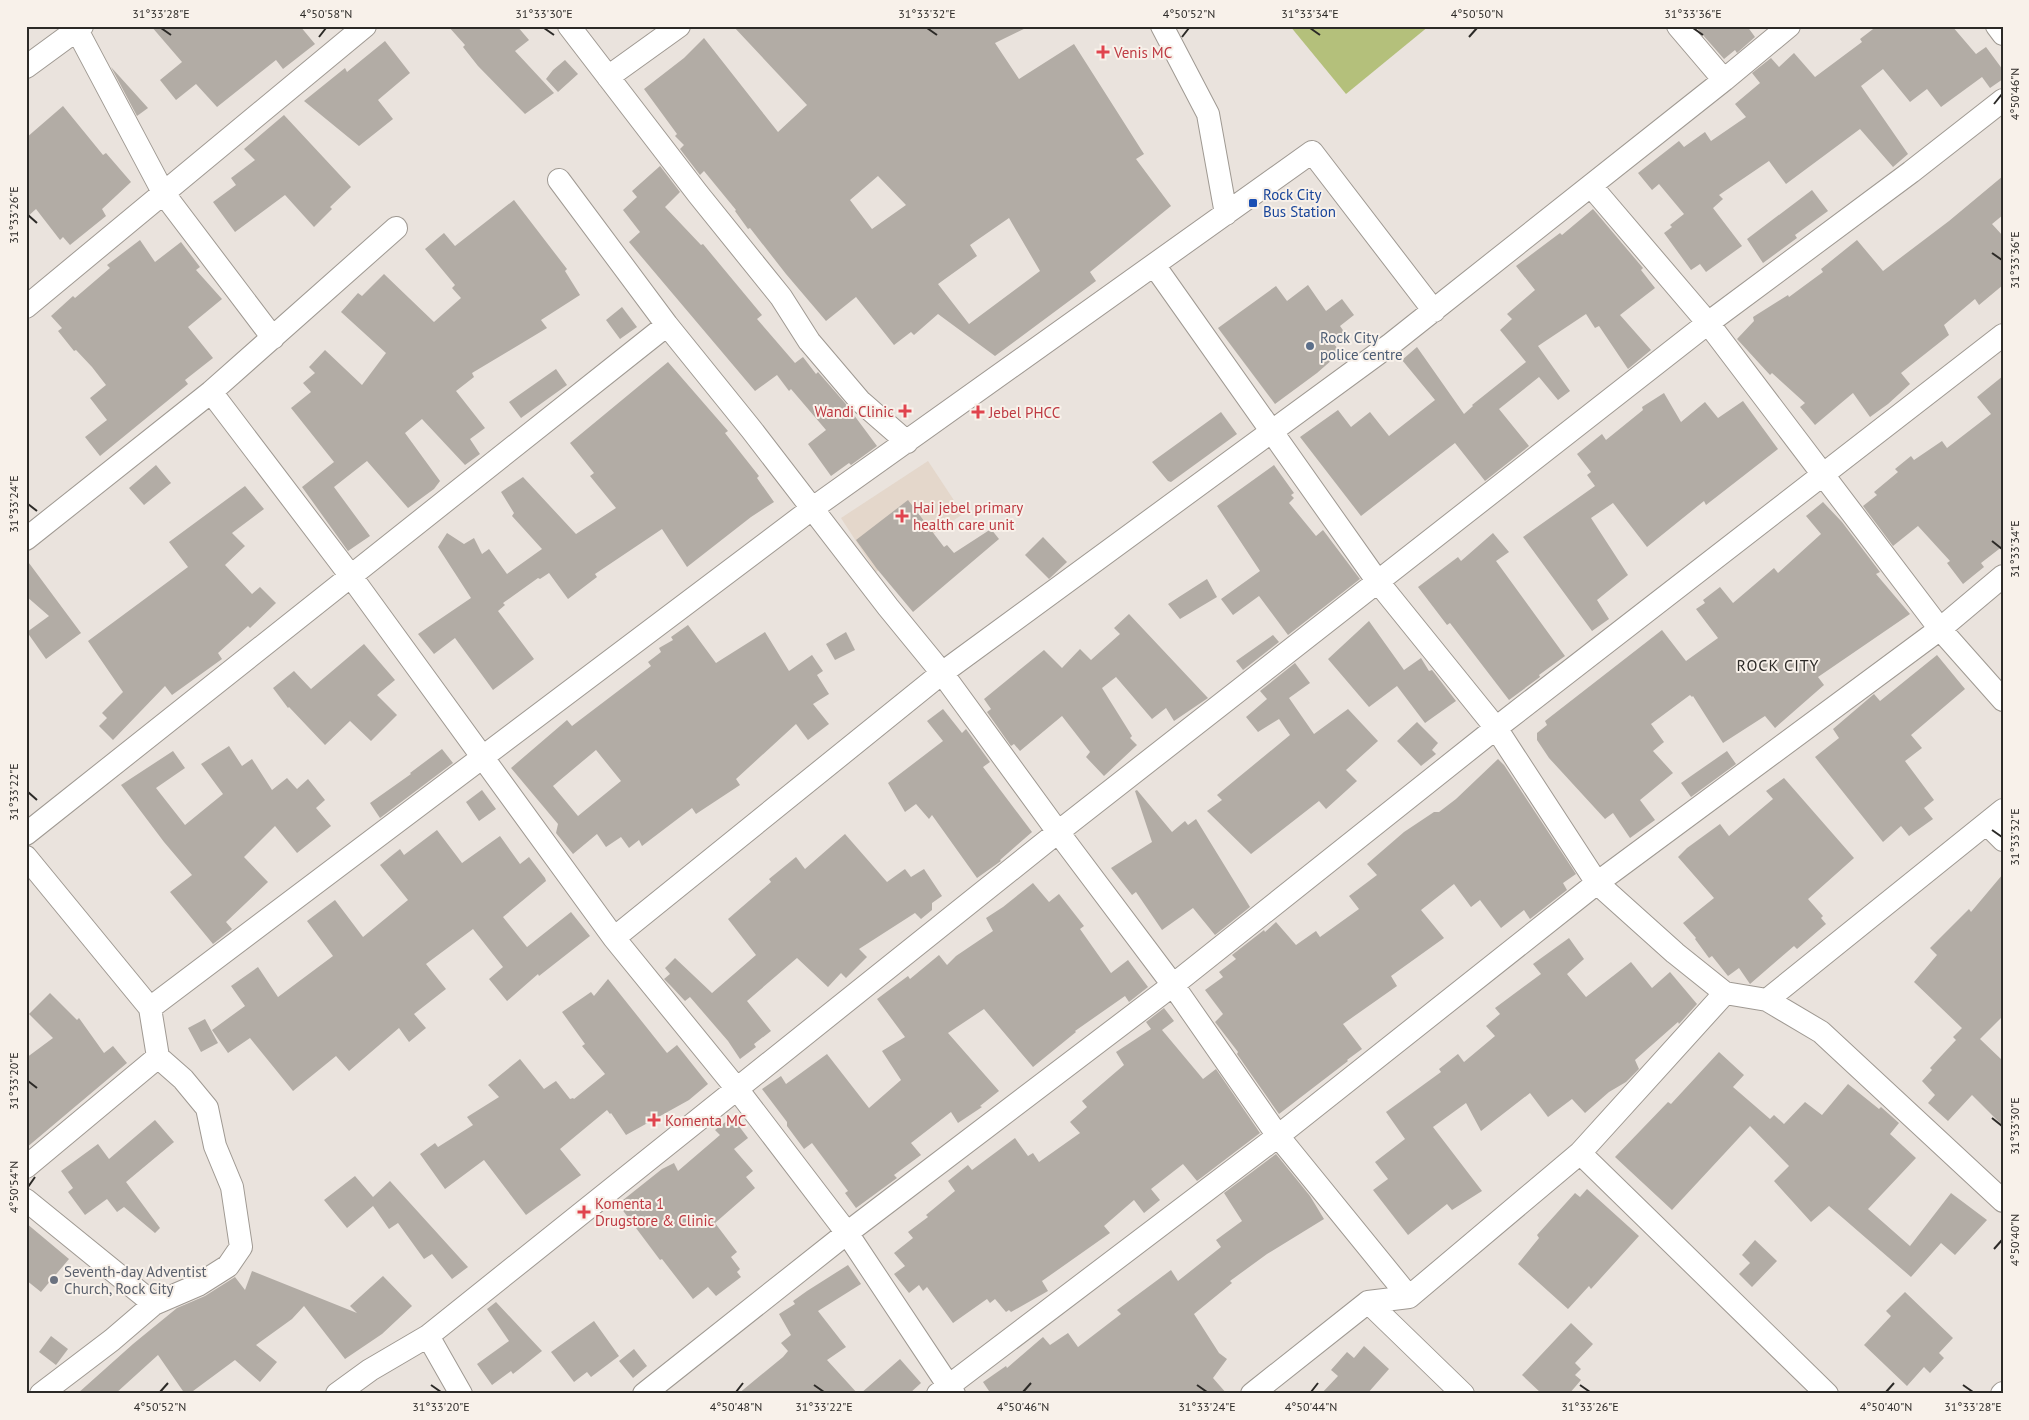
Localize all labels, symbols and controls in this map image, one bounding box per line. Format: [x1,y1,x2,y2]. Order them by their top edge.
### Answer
text: 31°33'28"E [132,6,190,21]
text: 4°50'58"N [300,6,352,21]
text: 31°33'30"E [515,6,573,21]
text: 31°33'32"E [898,6,956,21]
text: 4°50'52"N [1163,6,1215,21]
text: 31°33'34"E [1281,6,1339,21]
text: 4°50'50"N [1451,6,1503,21]
text: 31°33'36"E [1664,6,1722,21]
place label: Venis MC [1113,43,1172,62]
marker: Venis MC [1096,45,1110,59]
text: 4°50'46"N [2007,68,2022,120]
place label: Rock City Bus Station [1263,185,1336,221]
text: 31°33'26"E [6,186,21,244]
marker: Rock City Bus Station [1247,197,1259,209]
text: 31°33'36"E [2007,231,2022,289]
place label: Rock City police centre [1320,328,1403,364]
marker: Rock City police centre [1304,340,1316,352]
place label: Wandi Clinic [814,402,894,421]
place label: Jebel PHCC [988,403,1060,422]
marker: Wandi Clinic [898,404,912,418]
marker: Jebel PHCC [971,405,985,419]
text: 31°33'24"E [6,475,21,533]
place label: Hai jebel primary health care unit [913,498,1023,534]
marker: Hai jebel primary health care unit [895,509,909,523]
text: 31°33'34"E [2007,520,2022,578]
district label: ROCK CITY [1737,655,1819,675]
text: 31°33'22"E [6,763,21,821]
text: 31°33'32"E [2007,808,2022,866]
text: 31°33'20"E [6,1052,21,1110]
text: 31°33'30"E [2007,1097,2022,1155]
place label: Komenta MC [665,1111,746,1130]
marker: Komenta MC [647,1113,661,1127]
text: 4°50'54"N [6,1161,21,1213]
place label: Komenta 1 Drugstore & Clinic [595,1194,714,1230]
marker: Komenta 1 Drugstore & Clinic [577,1205,591,1219]
text: 4°50'40"N [2007,1214,2022,1266]
place label: Seventh-day Adventist Church, Rock City [64,1262,207,1298]
marker: Seventh-day Adventist Church, Rock City [48,1274,60,1286]
text: 4°50'52"N [134,1399,186,1414]
text: 31°33'20"E [412,1399,470,1414]
text: 4°50'48"N [710,1399,762,1414]
text: 31°33'22"E [795,1399,853,1414]
text: 4°50'46"N [997,1399,1049,1414]
text: 31°33'24"E [1178,1399,1236,1414]
text: 4°50'44"N [1285,1399,1337,1414]
text: 31°33'26"E [1561,1399,1619,1414]
text: 4°50'40"N [1860,1399,1912,1414]
text: 31°33'28"E [1944,1399,2002,1414]

